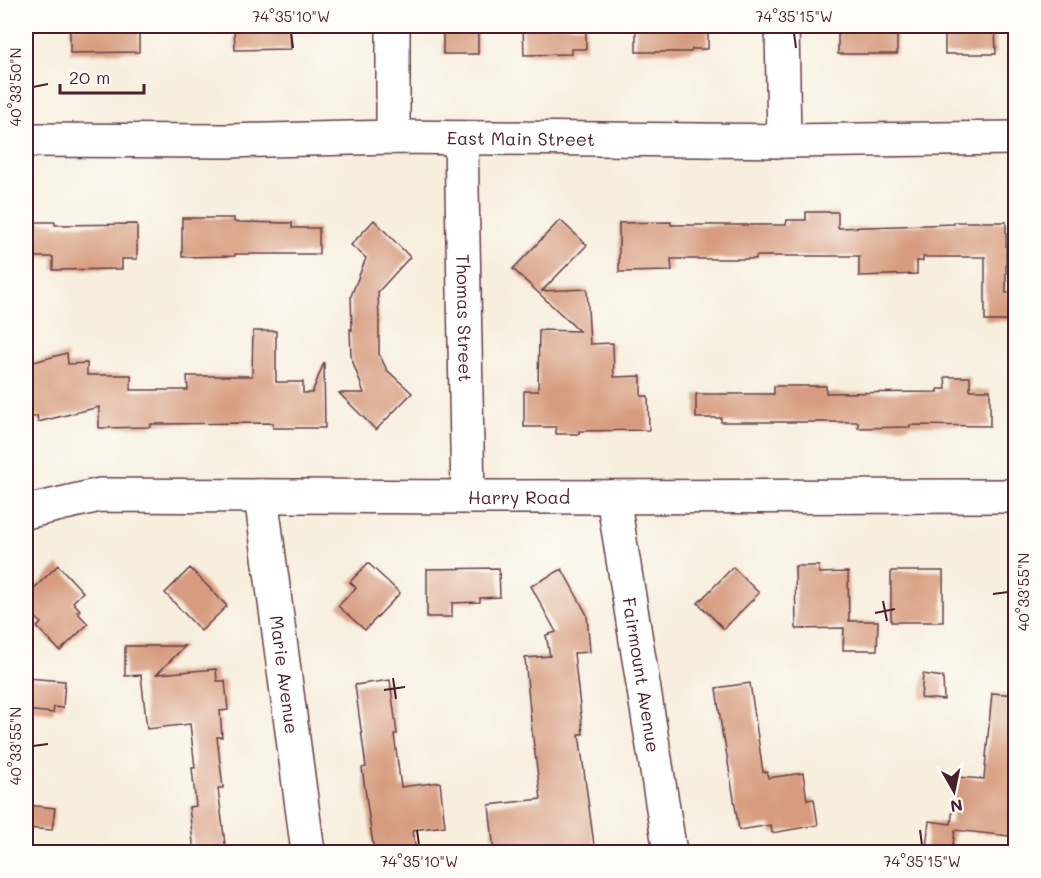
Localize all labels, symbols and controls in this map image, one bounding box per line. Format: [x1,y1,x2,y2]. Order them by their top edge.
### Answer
text: 74°35'10"W [252,6,330,26]
text: 74°35'15"W [755,6,833,26]
text: 40°33'50"N [5,47,25,127]
scale bar [60,57,144,95]
text: 20 m [69,65,110,89]
street label: East Main Street [447,126,595,151]
street label: Thomas Street [451,254,478,382]
street label: Harry Road [468,485,570,509]
text: 40°33'55"N [1013,553,1033,631]
street label: Fairmount Avenue [617,595,666,754]
street label: Marie Avenue [265,614,304,735]
text: 40°33'55"N [5,707,25,785]
north arrow [924,761,984,821]
text: N [949,795,964,818]
text: 74°35'10"W [380,851,458,871]
text: 74°35'15"W [883,851,961,871]

